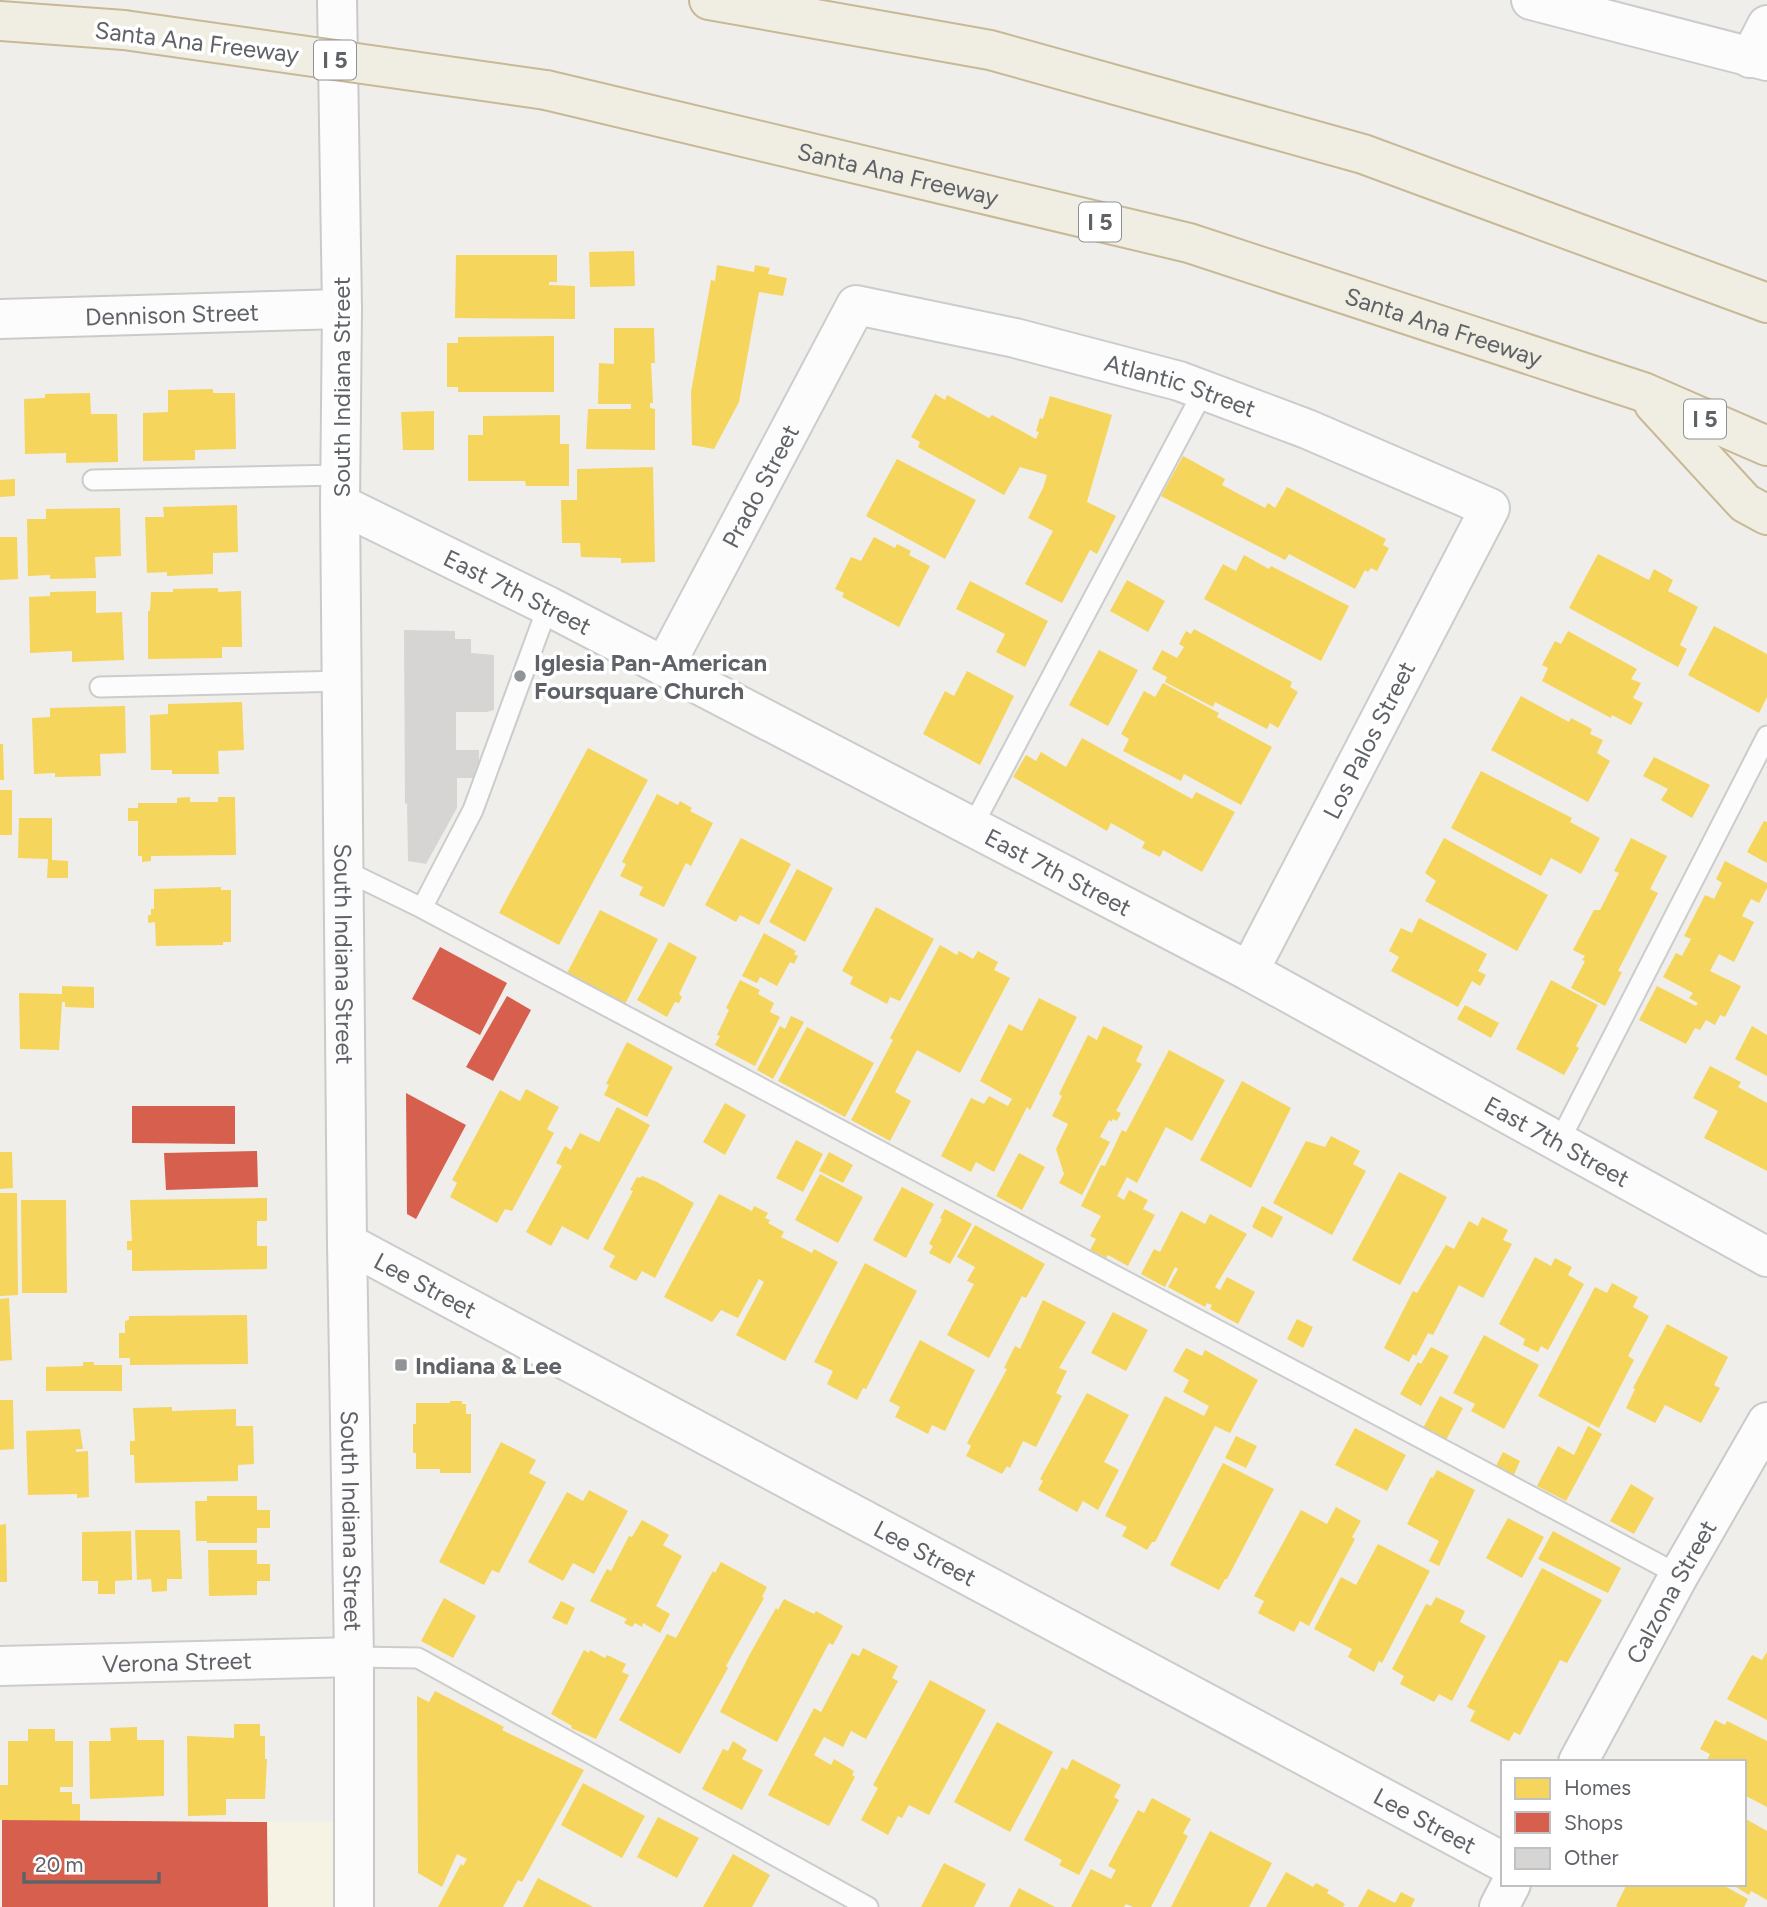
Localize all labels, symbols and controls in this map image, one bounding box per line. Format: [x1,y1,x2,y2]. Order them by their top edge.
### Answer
street label: Santa Ana Freeway [93,15,301,69]
road number: I 5 [314,40,356,80]
street label: Santa Ana Freeway [795,136,1002,212]
road number: I 5 [1079,202,1121,242]
street label: South Indiana Street [327,277,356,497]
street label: Santa Ana Freeway [1342,281,1546,373]
street label: Dennison Street [85,297,259,331]
street label: Atlantic Street [1102,348,1260,423]
road number: I 5 [1684,400,1726,438]
street label: Prado Street [716,419,805,552]
street label: East 7th Street [439,543,596,641]
place label: Iglesia Pan-American Foursquare Church [534,648,767,705]
street label: Los Palos Street [1317,656,1421,824]
marker: Iglesia Pan-American Foursquare Church [512,668,528,684]
street label: East 7th Street [980,822,1137,922]
street label: South Indiana Street [329,843,360,1065]
street label: East 7th Street [1480,1089,1635,1193]
street label: Lee Street [369,1246,482,1324]
place label: Indiana & Lee [415,1351,562,1380]
marker: Indiana & Lee [393,1357,409,1373]
street label: South Indiana Street [335,1410,368,1632]
street label: Lee Street [869,1513,981,1592]
street label: Calzona Street [1620,1515,1722,1668]
street label: Verona Street [102,1645,252,1678]
legend [1501,1760,1746,1886]
text: Homes [1564,1775,1631,1800]
street label: Lee Street [1369,1781,1481,1860]
text: Shops [1564,1810,1623,1835]
scale bar [24,1840,159,1884]
text: Other [1564,1845,1619,1870]
text: 20 m [35,1852,83,1877]

